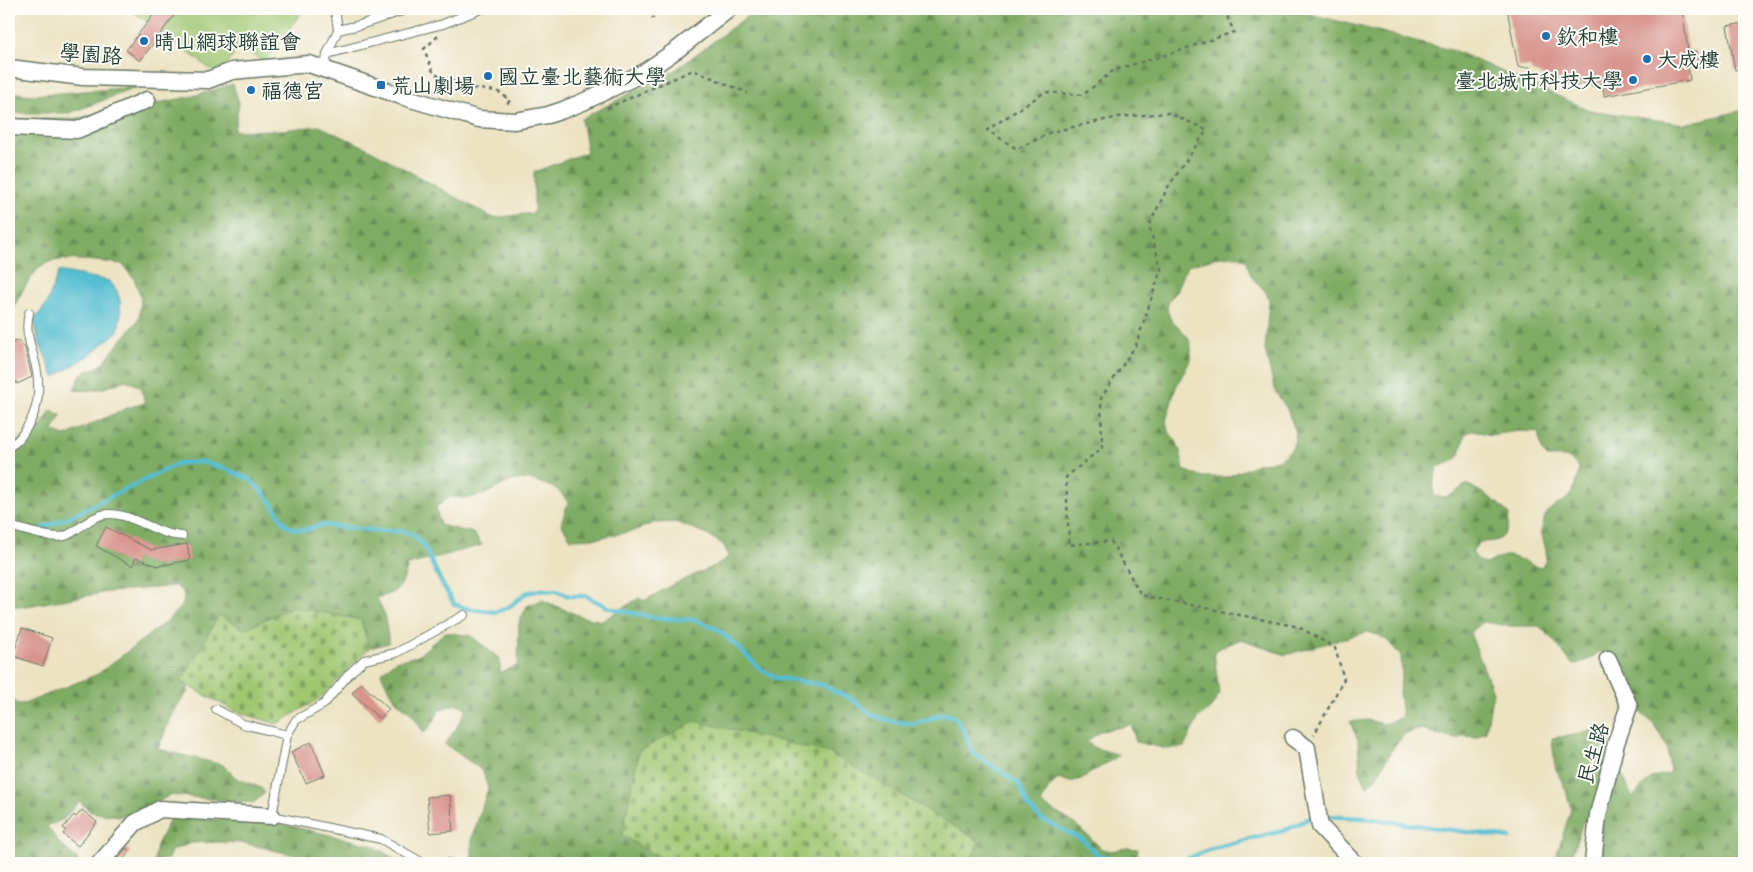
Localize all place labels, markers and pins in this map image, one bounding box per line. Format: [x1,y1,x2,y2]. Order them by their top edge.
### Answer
place label: 欽和樓 [1556,24,1619,49]
place label: 晴山網球聯誼會 [154,29,301,54]
marker: 欽和樓 [1540,30,1552,42]
marker: 晴山網球聯誼會 [138,35,150,47]
place label: 大成樓 [1657,47,1720,72]
marker: 大成樓 [1641,53,1653,65]
place label: 國立臺北藝術大學 [498,64,666,89]
place label: 臺北城市科技大學 [1455,68,1623,93]
marker: 國立臺北藝術大學 [482,70,494,82]
place label: 荒山劇場 [391,73,475,98]
marker: 臺北城市科技大學 [1627,74,1639,86]
place label: 福德宮 [261,78,324,103]
marker: 荒山劇場 [375,79,387,91]
marker: 福德宮 [245,84,257,96]

